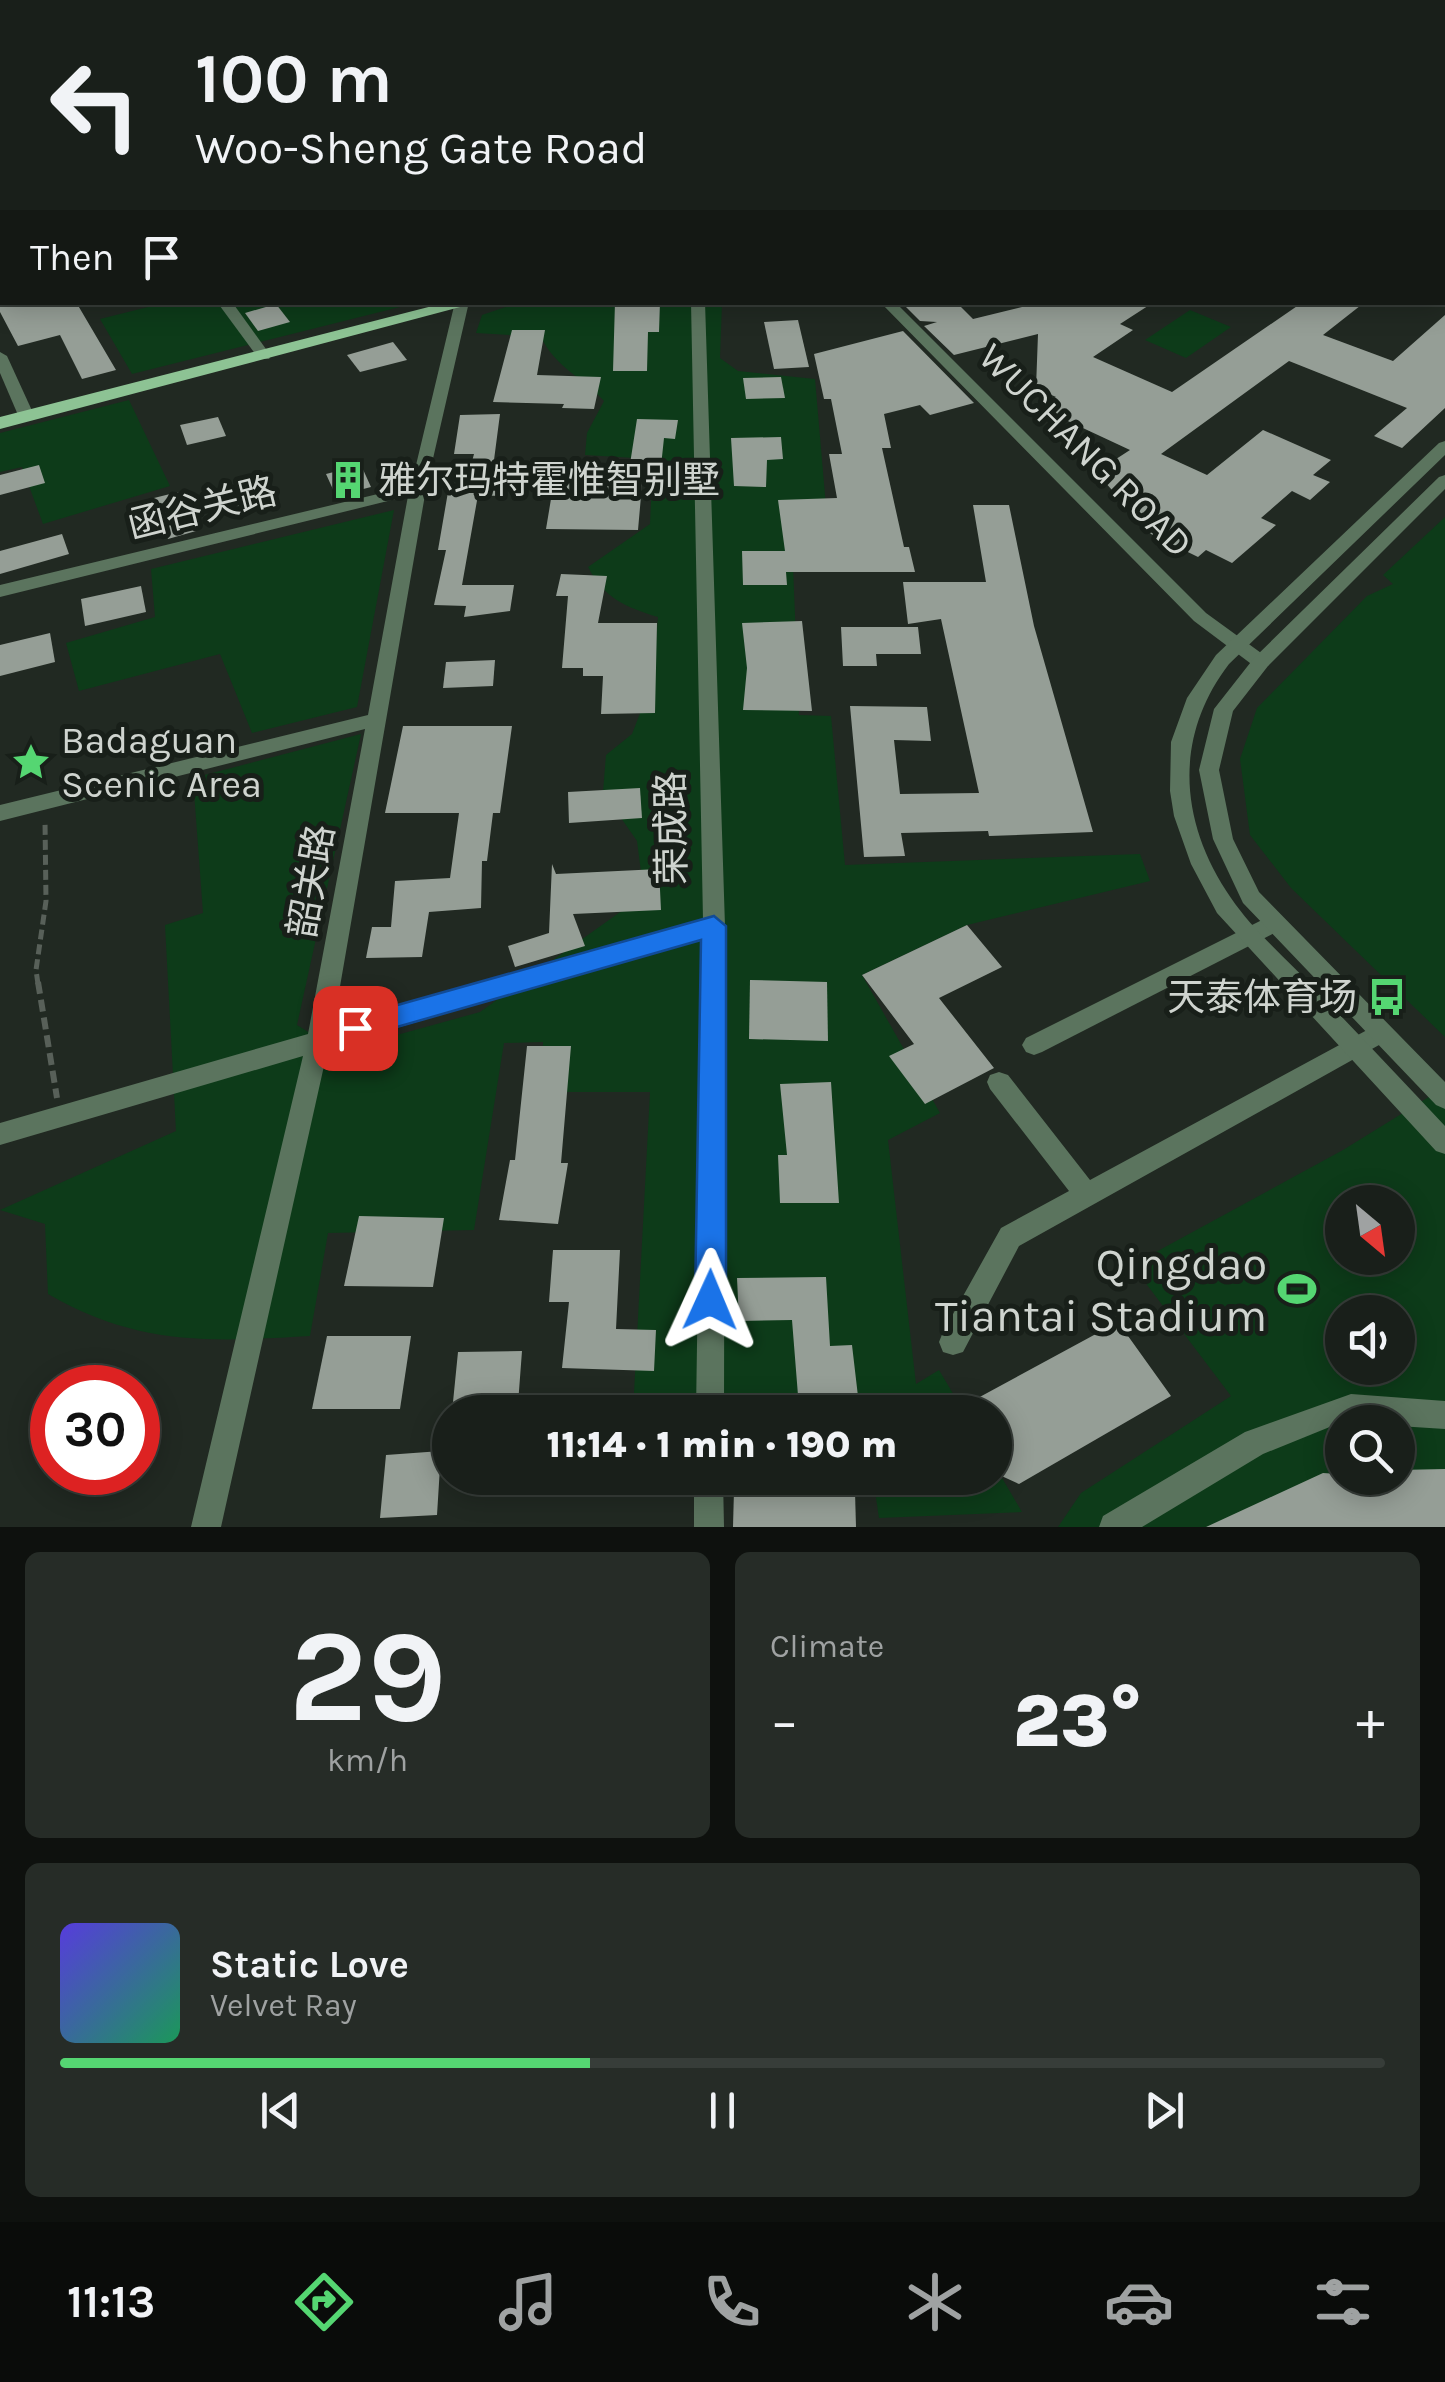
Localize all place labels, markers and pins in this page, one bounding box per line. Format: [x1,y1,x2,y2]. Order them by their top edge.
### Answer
place label: 雅尔玛特霍惟智别墅 [378,458,720,503]
building icon: 雅尔玛特霍惟智别墅 [327,459,369,501]
place label: Badaguan Scenic Area [61,718,262,807]
place icon: Badaguan Scenic Area [10,741,52,783]
place label: 天泰体育场 [1167,975,1357,1020]
bus stop icon: 天泰体育场 [1366,976,1408,1018]
pin [313,986,398,1071]
place label: Qingdao Tiantai Stadium [935,1238,1267,1342]
sports icon: Qingdao Tiantai Stadium [1276,1268,1318,1310]

